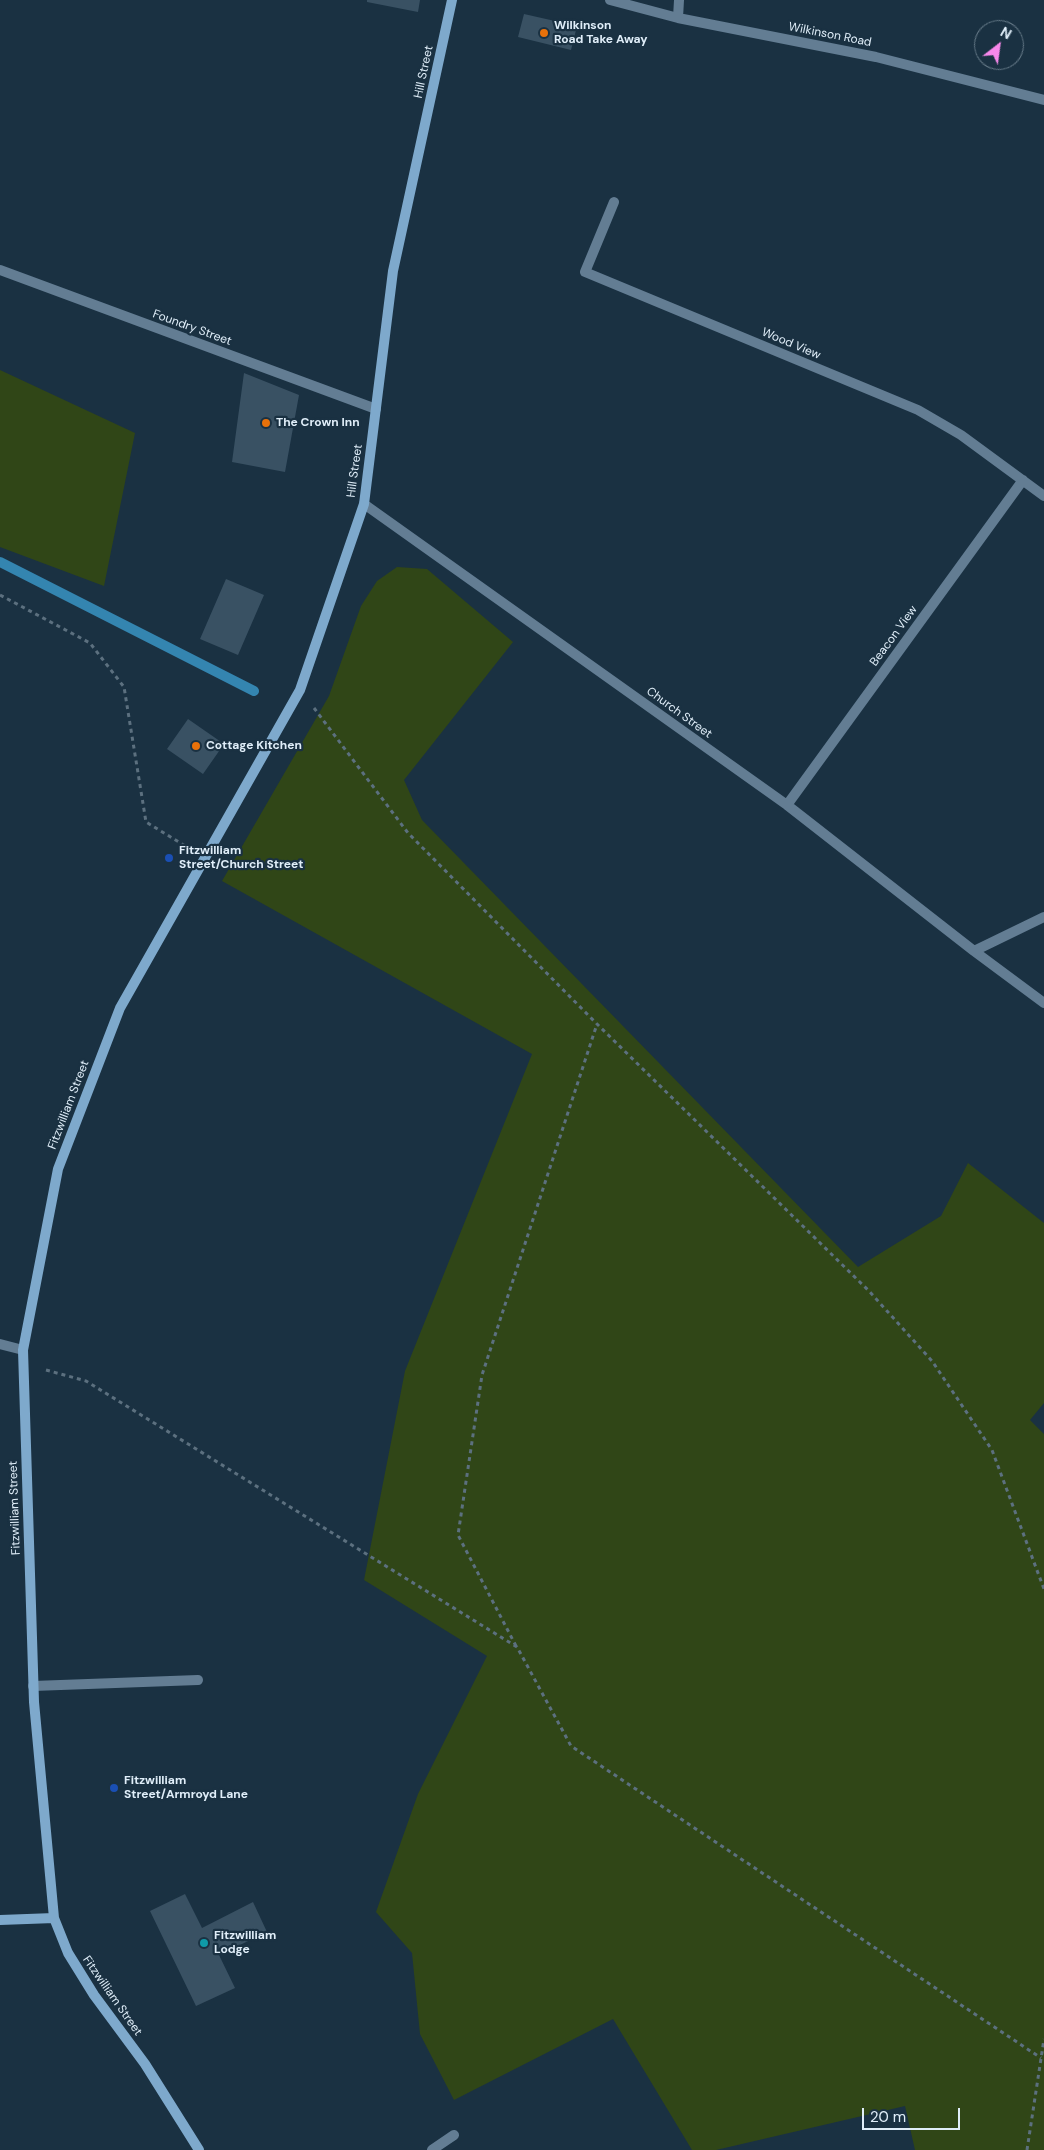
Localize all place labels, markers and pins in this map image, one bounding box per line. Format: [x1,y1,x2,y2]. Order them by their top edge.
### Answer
place label: Wilkinson Road Take Away [554,19,648,47]
marker: Wilkinson Road Take Away [538,27,550,39]
place label: The Crown Inn [276,416,360,430]
marker: The Crown Inn [260,417,272,429]
place label: Cottage Kitchen [206,739,302,753]
marker: Cottage Kitchen [190,740,202,752]
place label: Fitzwilliam Street/Church Street [179,844,303,872]
marker: Fitzwilliam Street/Church Street [163,852,175,864]
place label: Fitzwilliam Street/Armroyd Lane [124,1774,248,1802]
marker: Fitzwilliam Street/Armroyd Lane [108,1782,120,1794]
place label: Fitzwilliam Lodge [214,1929,276,1957]
marker: Fitzwilliam Lodge [198,1937,210,1949]

